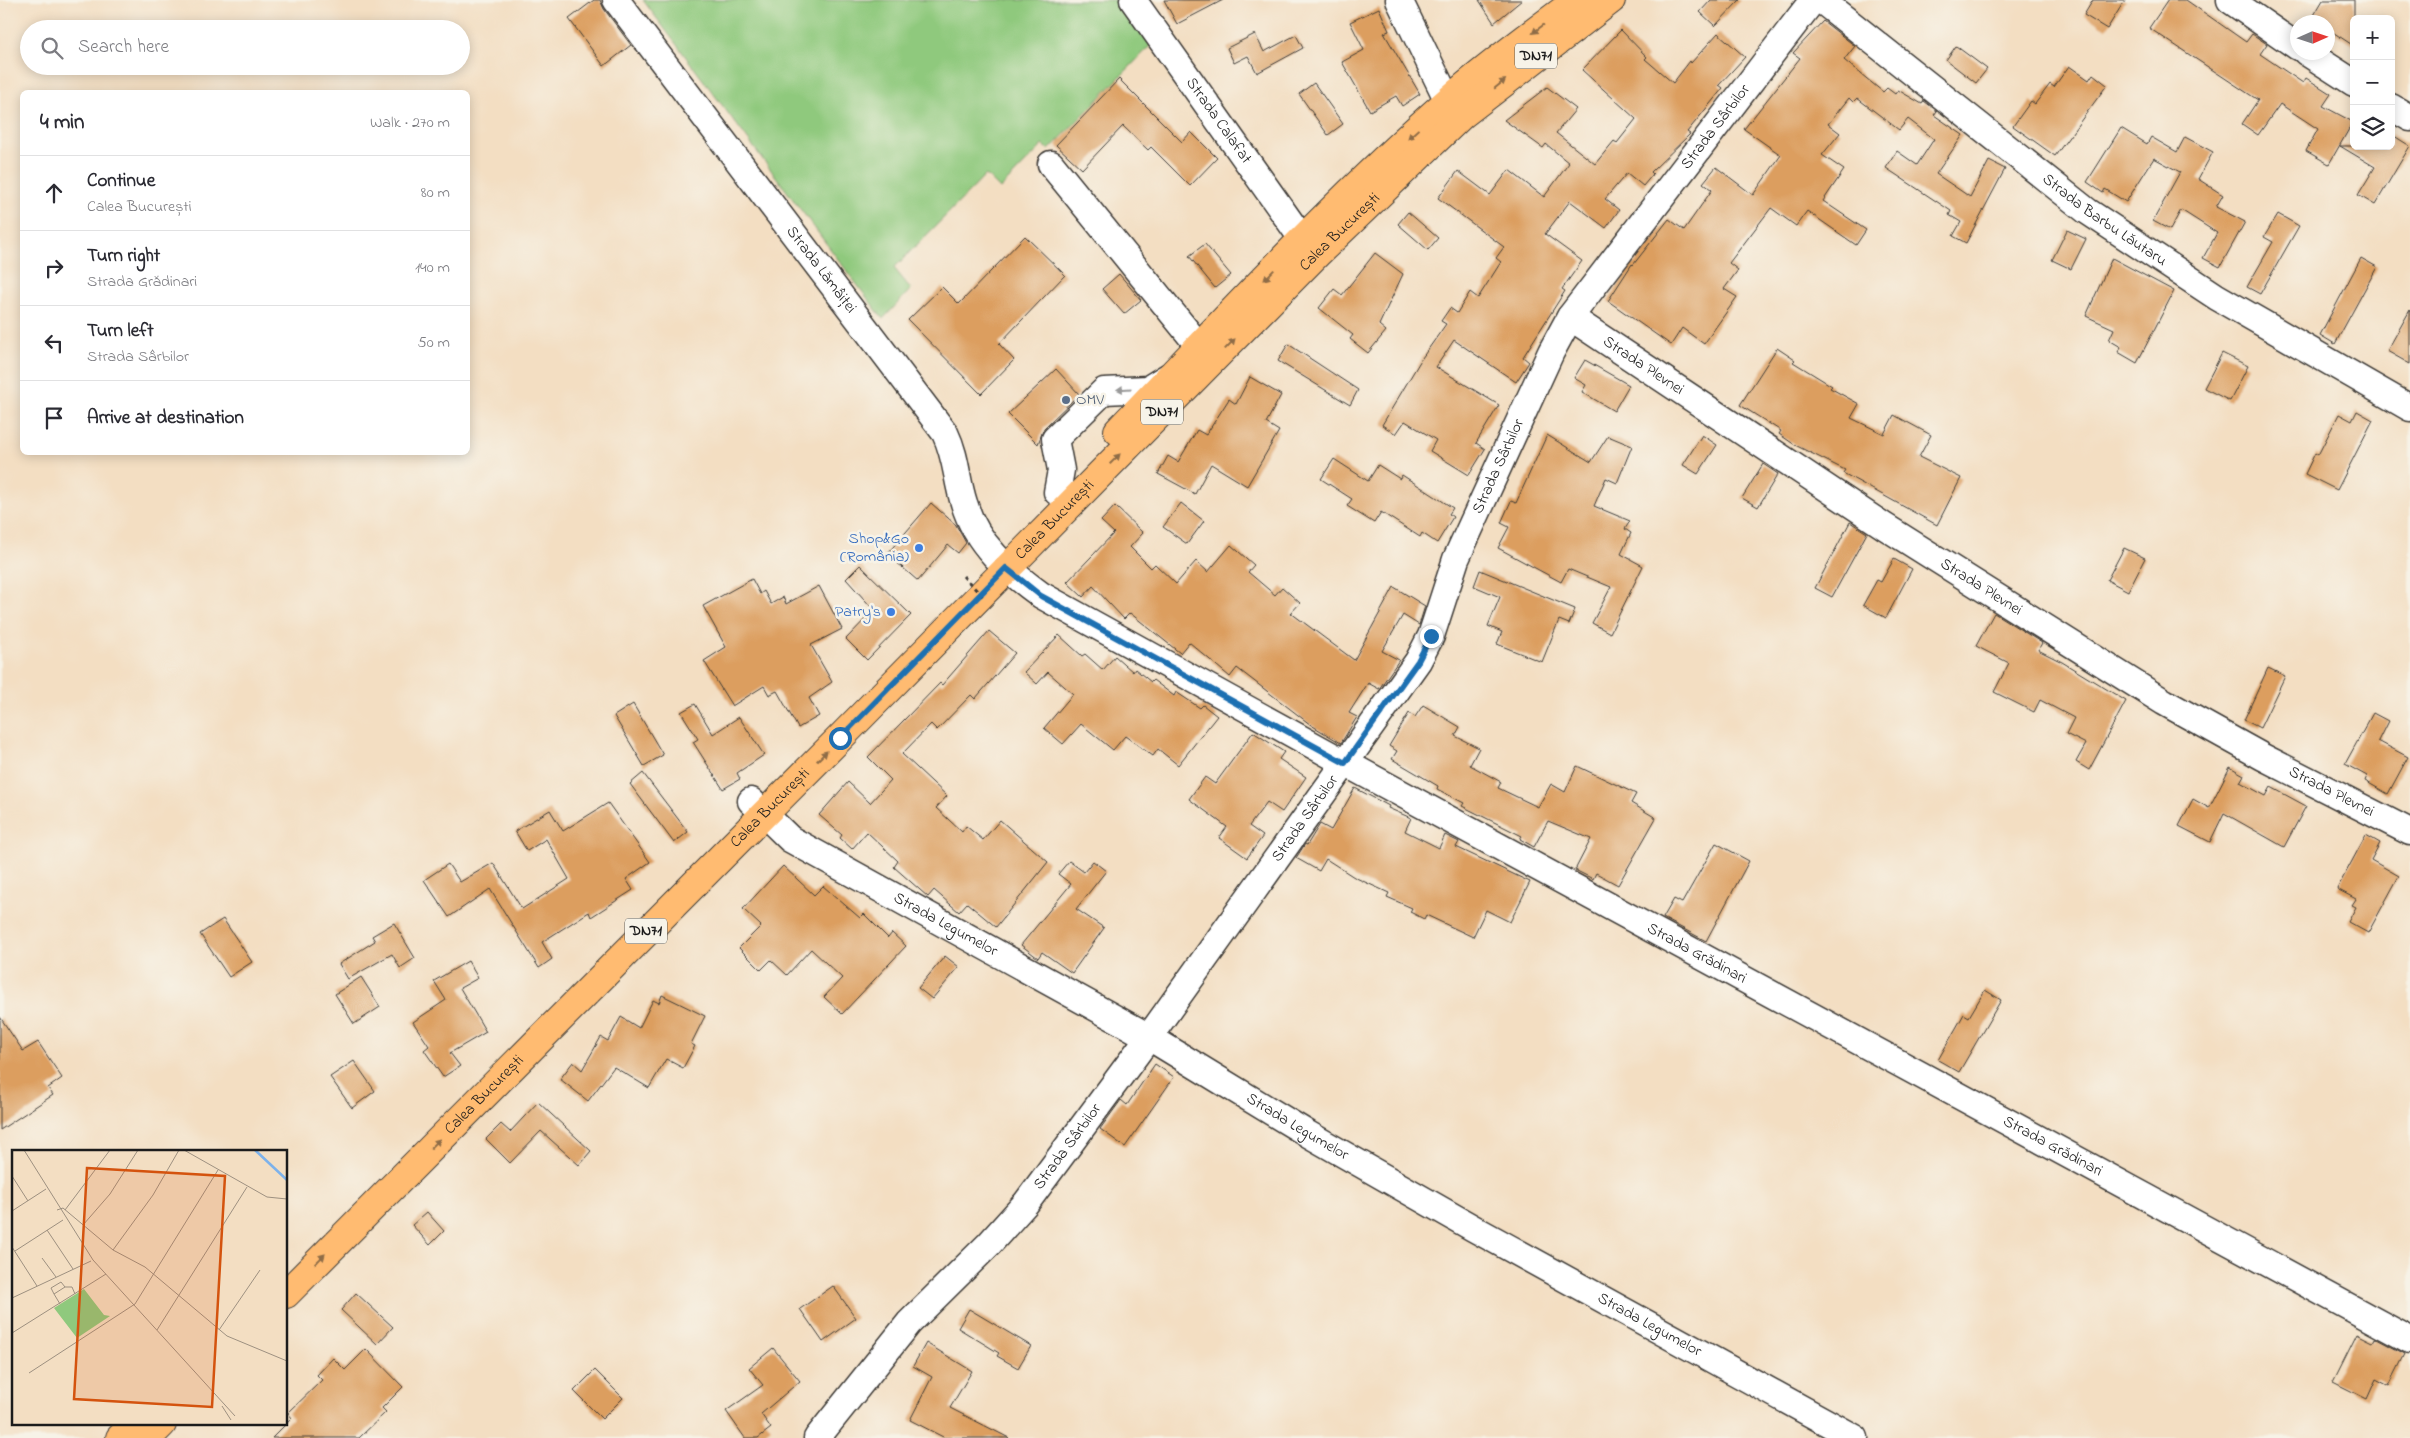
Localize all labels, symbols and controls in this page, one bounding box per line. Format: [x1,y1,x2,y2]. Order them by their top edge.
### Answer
north arrow [2290,15,2335,60]
map controls [2350,15,2395,150]
button: + [2350,15,2395,60]
search box [20,20,470,75]
one-way arrow [1531,24,1545,34]
icon: search [38,34,66,62]
text: Search here [78,34,169,61]
road number: DN71 [1515,44,1557,68]
button: − [2350,60,2395,105]
street label: Strada Calafat [1180,73,1258,169]
one-way arrow [1493,79,1506,90]
street label: Strada Sârbilor [1675,79,1756,175]
button: layers [2350,105,2395,150]
text: 4 min [40,108,84,138]
text: Walk · 270 m [370,111,450,135]
one-way arrow [1407,128,1419,140]
text: Continue [87,168,155,195]
street label: Strada Barbu Lăutaru [2037,168,2172,273]
icon: ahead [40,179,68,207]
text: 80 m [421,181,450,205]
street label: Calea București [1294,187,1386,277]
text: Calea București [87,195,192,219]
street label: Strada Lămâiței [780,221,862,319]
text: Turn right [87,243,160,270]
icon: right [40,254,68,282]
text: 140 m [415,256,450,280]
one-way arrow [1263,269,1275,281]
text: Strada Grădinari [87,270,197,294]
text: Turn left [87,318,154,345]
icon: left [40,329,68,357]
street label: Strada Plevnei [1598,330,1689,402]
text: 50 m [418,331,450,355]
one-way arrow [1223,338,1235,350]
text: Strada Sârbilor [87,345,189,369]
one-way arrow [1116,386,1132,394]
place label: OMV [1076,388,1104,412]
marker: OMV [1060,394,1072,406]
road number: DN71 [1141,400,1183,424]
icon: arrive [40,404,68,432]
text: Arrive at destination [87,405,244,432]
street label: Strada Sârbilor [1466,415,1531,518]
one-way arrow [1109,453,1121,465]
street label: Calea București [1010,474,1100,566]
place label: Shop&Go (România) [840,527,909,569]
marker: Shop&Go (România) [913,542,925,554]
street label: Strada Plevnei [1935,552,2027,622]
place label: Patry's [835,600,881,624]
marker: Patry's [885,606,897,618]
route end [1420,625,1443,648]
route start [829,727,852,750]
one-way arrow [816,751,828,763]
street label: Strada Plevnei [2284,760,2379,824]
street label: Calea București [725,762,816,854]
street label: Strada Sârbilor [1266,770,1345,867]
street label: Strada Legumelor [889,886,1002,963]
street label: Strada Grădinari [1642,917,1751,990]
road number: DN71 [625,918,667,944]
street label: Calea București [439,1049,530,1140]
street label: Strada Legumelor [1241,1087,1353,1167]
street label: Strada Sârbilor [1028,1098,1108,1195]
street label: Strada Grădinari [1998,1110,2107,1183]
one-way arrow [429,1138,441,1150]
inset map [12,1150,288,1426]
one-way arrow [314,1253,326,1265]
street label: Strada Legumelor [1593,1287,1706,1363]

